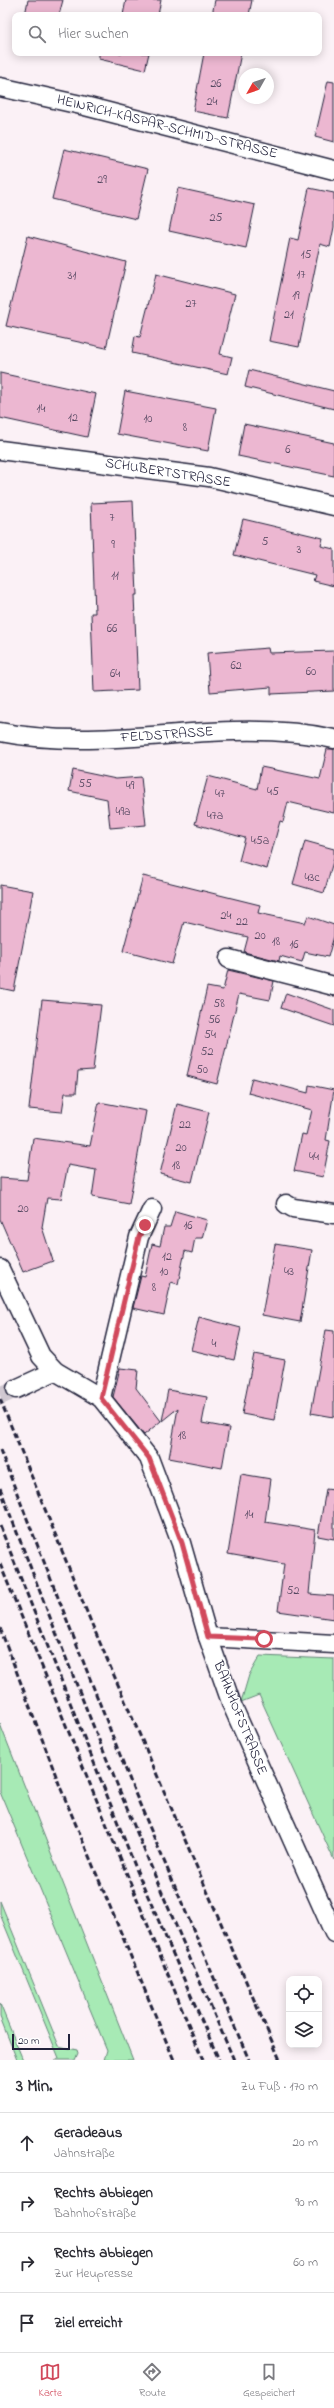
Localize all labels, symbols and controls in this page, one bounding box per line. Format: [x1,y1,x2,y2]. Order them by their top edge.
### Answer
search box [12,12,322,56]
icon: search [26,23,48,45]
text: Hier suchen [58,23,129,45]
north arrow [238,68,274,104]
house number: 26 [210,75,222,93]
street label: HEINRICH-KASPAR-SCHMID-STRASSE [54,89,280,165]
house number: 24 [207,93,218,111]
house number: 29 [97,171,107,189]
house number: 25 [210,209,223,227]
house number: 15 [301,246,311,264]
house number: 17 [297,266,305,284]
house number: 31 [68,267,77,285]
house number: 19 [292,287,300,305]
house number: 27 [186,295,197,313]
house number: 21 [284,306,294,324]
house number: 14 [37,400,45,418]
house number: 12 [68,409,78,427]
house number: 10 [143,410,153,428]
house number: 8 [183,419,188,437]
house number: 6 [285,441,291,459]
street label: SCHUBERTSTRASSE [104,453,232,493]
house number: 7 [110,509,115,527]
house number: 5 [262,533,269,551]
house number: 9 [111,536,115,554]
house number: 3 [297,541,302,559]
house number: 11 [111,567,119,585]
house number: 66 [107,620,118,638]
house number: 62 [230,657,242,675]
house number: 60 [306,663,316,681]
house number: 64 [110,665,120,683]
street label: FELDSTRASSE [119,721,214,749]
house number: 55 [78,775,92,793]
house number: 49 [126,777,135,795]
house number: 45 [267,783,279,801]
house number: 47 [215,785,225,803]
house number: 49a [115,803,131,821]
house number: 47a [207,807,223,825]
house number: 45a [251,832,269,850]
house number: 43c [304,869,320,887]
house number: 24 [221,907,232,925]
house number: 22 [236,913,248,931]
house number: 20 [254,927,266,945]
house number: 18 [272,933,281,951]
house number: 16 [289,936,299,954]
house number: 58 [213,995,225,1013]
house number: 56 [208,1011,221,1029]
house number: 54 [204,1026,216,1044]
house number: 52 [201,1043,213,1061]
house number: 50 [196,1061,208,1079]
house number: 22 [179,1116,191,1134]
house number: 20 [175,1139,187,1157]
house number: 44 [309,1148,319,1166]
house number: 18 [172,1157,181,1175]
house number: 20 [17,1200,29,1218]
route end [136,1216,154,1234]
house number: 16 [183,1217,193,1235]
house number: 12 [162,1248,172,1266]
house number: 10 [159,1263,169,1281]
house number: 43 [284,1263,294,1281]
house number: 8 [152,1279,157,1297]
house number: 4 [212,1335,217,1353]
house number: 18 [178,1427,187,1445]
house number: 14 [245,1506,253,1524]
house number: 52 [287,1582,299,1600]
route start [255,1630,273,1648]
street label: BAHNHOFSTRASSE [207,1657,273,1778]
map controls [286,1976,322,2048]
button: locate [286,1976,322,2012]
button: layers [286,2012,322,2048]
scale bar [12,2032,70,2051]
text: 20 m [18,2033,40,2049]
text: 3 Min. [16,2074,53,2099]
text: Zu Fuß · 170 m [241,2077,318,2096]
text: Geradeaus [54,2122,122,2144]
icon: ahead [16,2132,38,2154]
text: 20 m [293,2133,318,2152]
text: Jahnstraße [54,2144,115,2163]
text: Rechts abbiegen [54,2182,153,2204]
icon: right [16,2192,38,2214]
text: 90 m [295,2193,318,2212]
text: Bahnhofstraße [54,2204,136,2223]
text: Rechts abbiegen [54,2242,153,2264]
icon: right [16,2252,38,2274]
text: 60 m [293,2253,318,2272]
text: Zur Heupresse [54,2264,133,2283]
icon: arrive [16,2312,38,2334]
text: Ziel erreicht [54,2312,122,2334]
tab: Karte [39,2361,62,2401]
tab: Route [139,2361,166,2401]
tab: Gespeichert [243,2361,295,2401]

